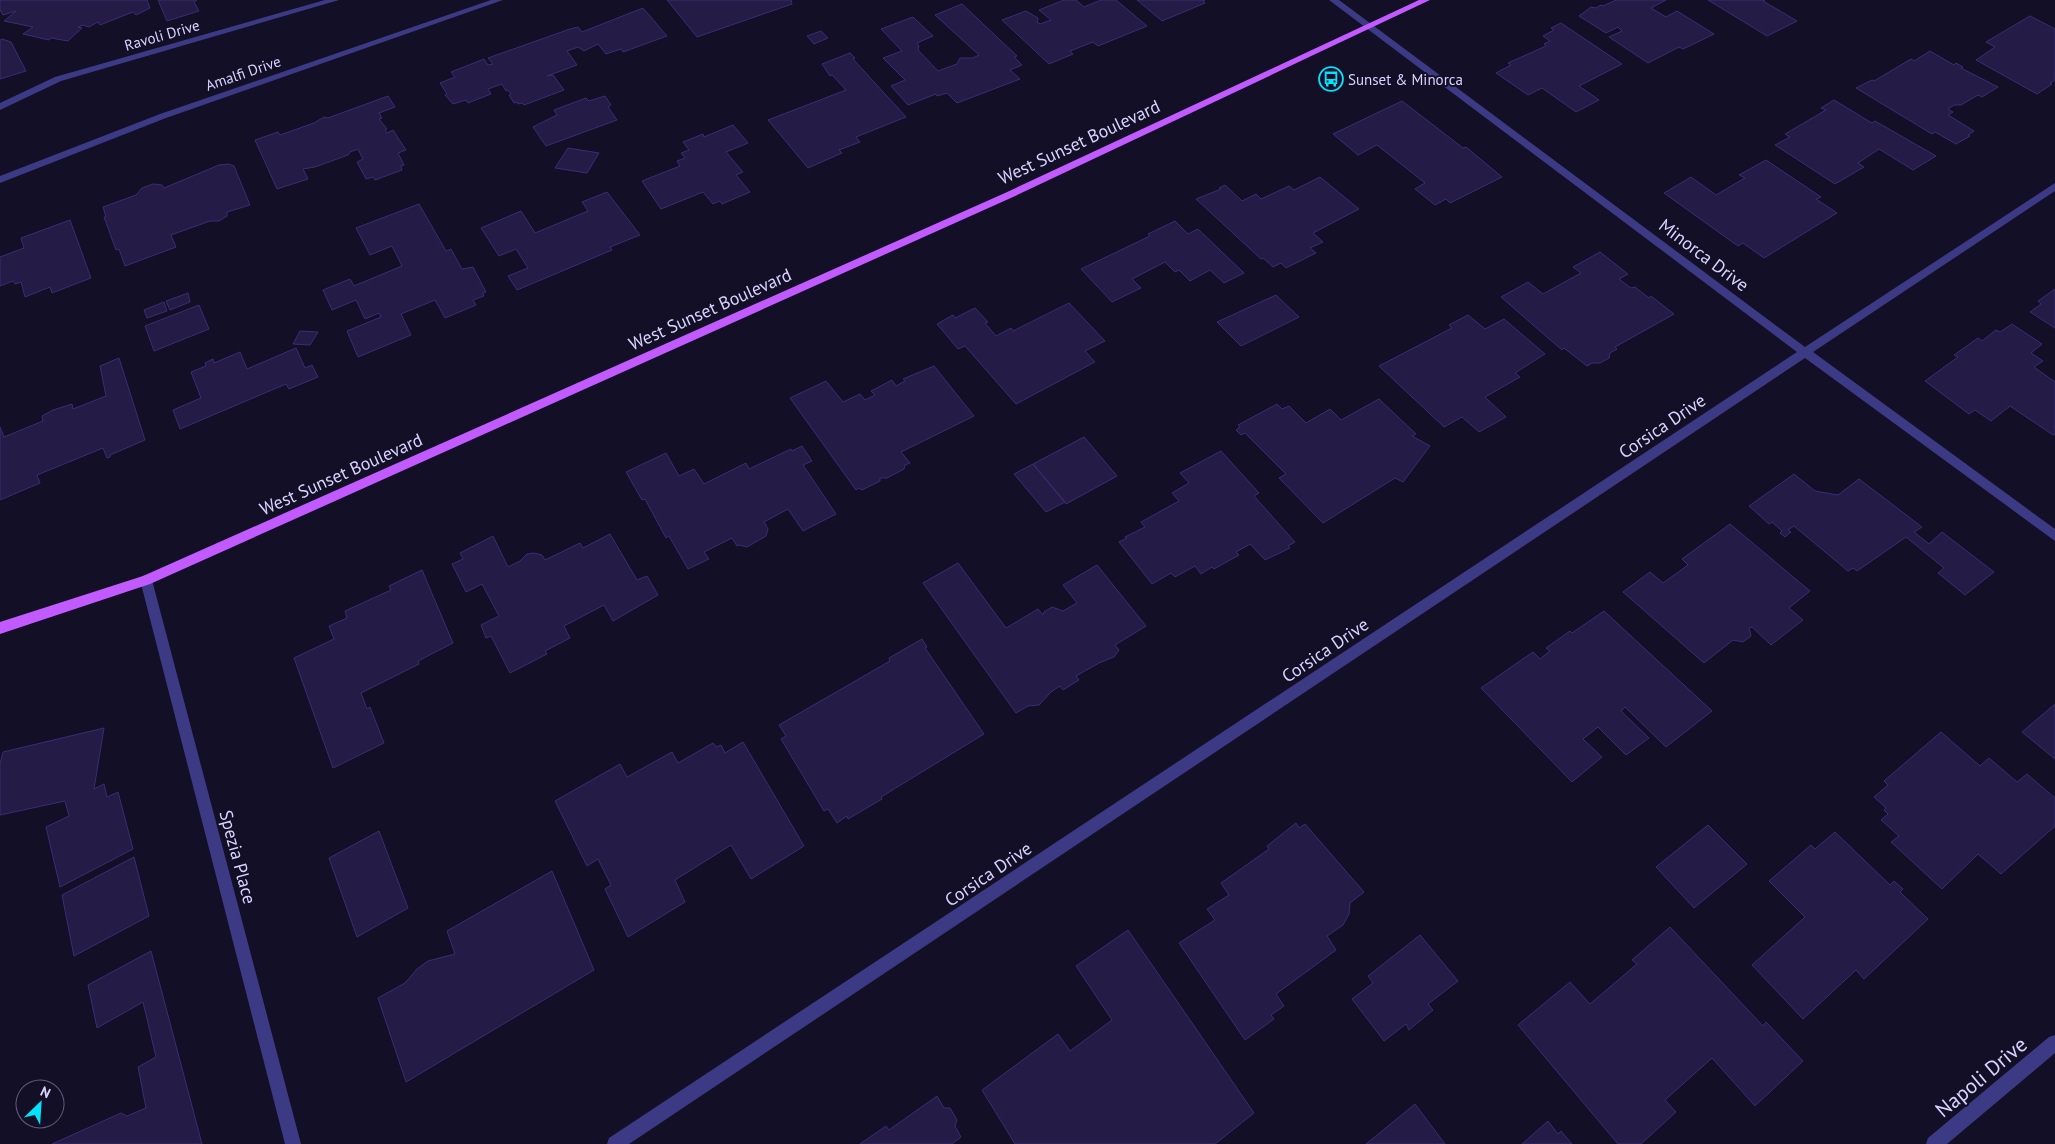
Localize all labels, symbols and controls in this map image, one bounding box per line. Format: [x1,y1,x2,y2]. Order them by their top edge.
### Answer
street label: Ravoli Drive [122,15,202,55]
street label: Amalfi Drive [203,51,283,95]
bus stop icon: Sunset & Minorca [1318,66,1344,92]
place label: Sunset & Minorca [1348,70,1463,89]
street label: West Sunset Boulevard [994,94,1164,190]
street label: Minorca Drive [1654,214,1754,296]
street label: West Sunset Boulevard [625,263,795,355]
street label: Corsica Drive [1614,389,1710,463]
street label: West Sunset Boulevard [256,428,426,520]
street label: Corsica Drive [1277,613,1373,687]
street label: Spezia Place [214,808,262,906]
street label: Corsica Drive [940,837,1036,911]
street label: Napoli Drive [1930,1031,2032,1123]
north arrow [15,1079,65,1129]
text: N [38,1082,53,1102]

